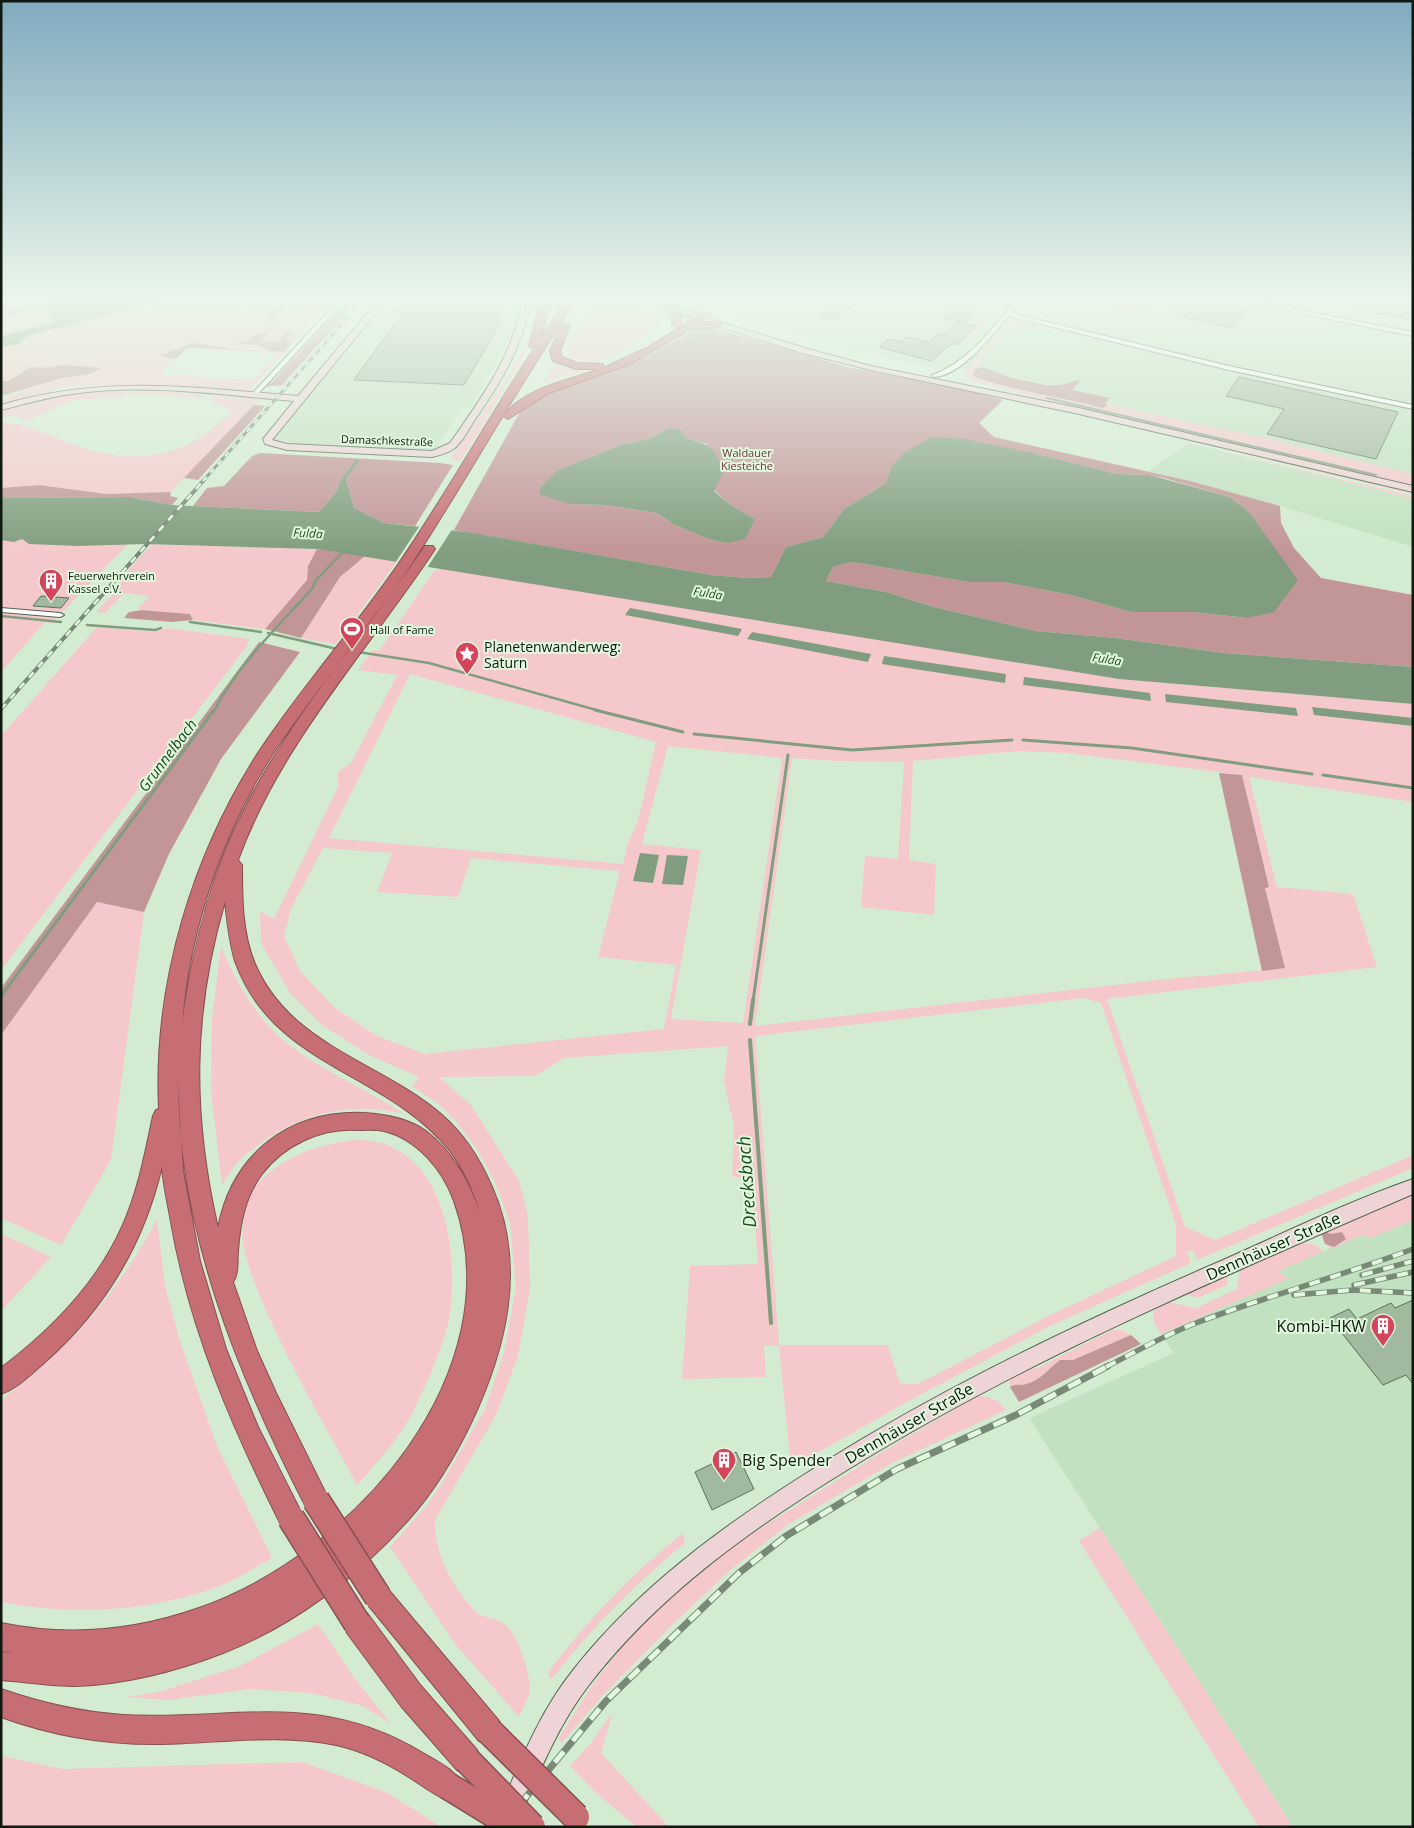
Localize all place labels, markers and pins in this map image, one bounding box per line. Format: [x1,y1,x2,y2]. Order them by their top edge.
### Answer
building icon: Feuerwehrverein Kassel e.V. [38,568,64,602]
place label: Feuerwehrverein Kassel e.V. [68,568,155,596]
sports icon: Hall of Fame [339,616,365,650]
place label: Hall of Fame [370,622,434,637]
place label: Planetenwanderweg: Saturn [484,637,621,672]
place icon: Planetenwanderweg: Saturn [454,641,480,675]
building icon: Kombi-HKW [1370,1313,1396,1347]
place label: Kombi-HKW [1276,1315,1366,1337]
building icon: Big Spender [711,1447,737,1481]
place label: Big Spender [742,1449,832,1471]

